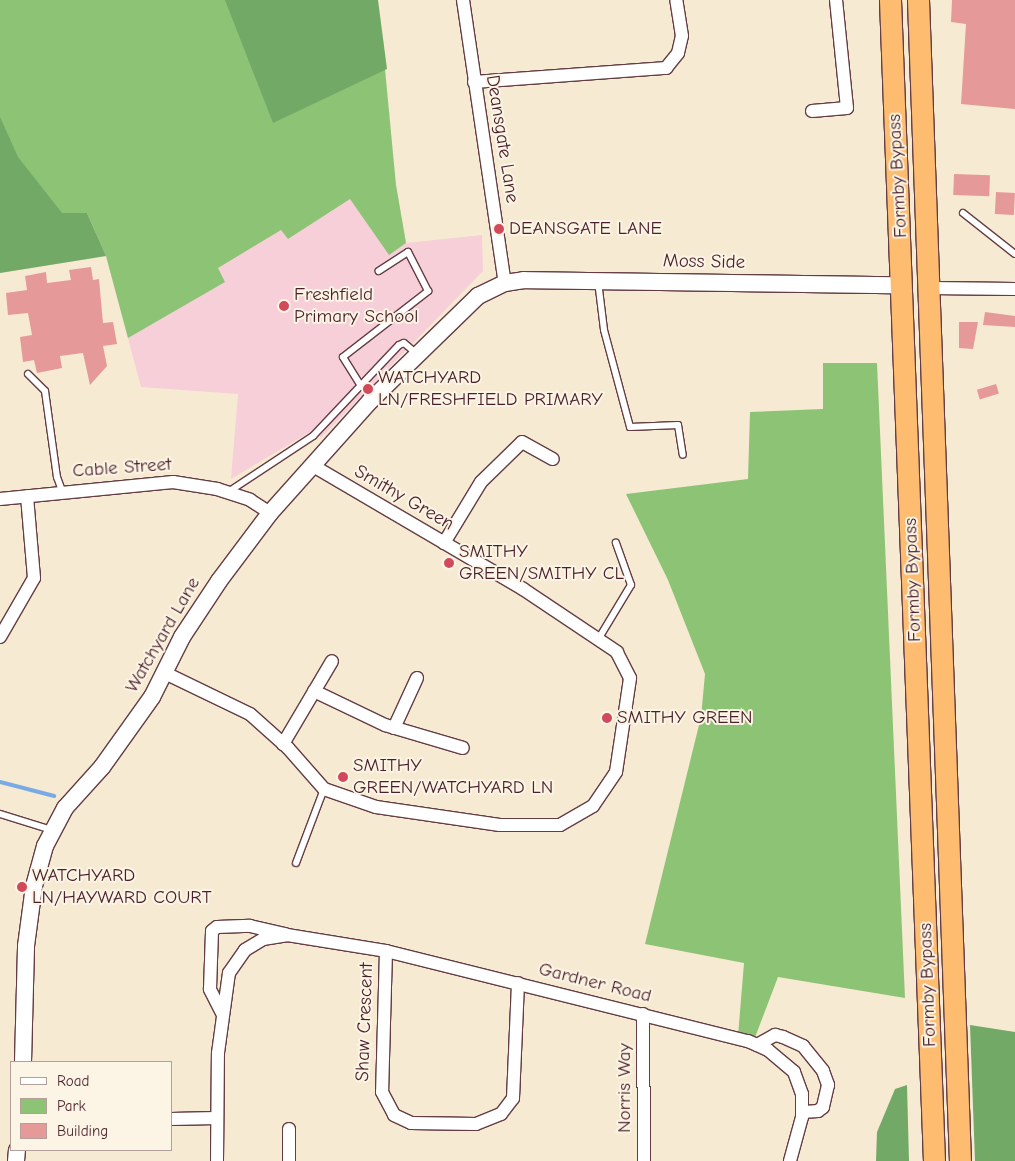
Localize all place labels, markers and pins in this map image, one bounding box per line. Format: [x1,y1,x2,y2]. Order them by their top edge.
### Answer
place label: DEANSGATE LANE [509,218,662,240]
marker: DEANSGATE LANE [493,223,505,235]
place label: Freshfield Primary School [294,284,418,328]
marker: Freshfield Primary School [278,300,290,312]
place label: WATCHYARD LN/FRESHFIELD PRIMARY [378,367,603,411]
marker: WATCHYARD LN/FRESHFIELD PRIMARY [362,383,374,395]
place label: SMITHY GREEN/SMITHY CL [459,541,624,585]
marker: SMITHY GREEN/SMITHY CL [443,557,455,569]
place label: SMITHY GREEN [617,707,752,729]
marker: SMITHY GREEN [601,712,613,724]
place label: SMITHY GREEN/WATCHYARD LN [353,755,553,799]
marker: SMITHY GREEN/WATCHYARD LN [337,771,349,783]
place label: WATCHYARD LN/HAYWARD COURT [32,865,212,909]
marker: WATCHYARD LN/HAYWARD COURT [16,881,28,893]

